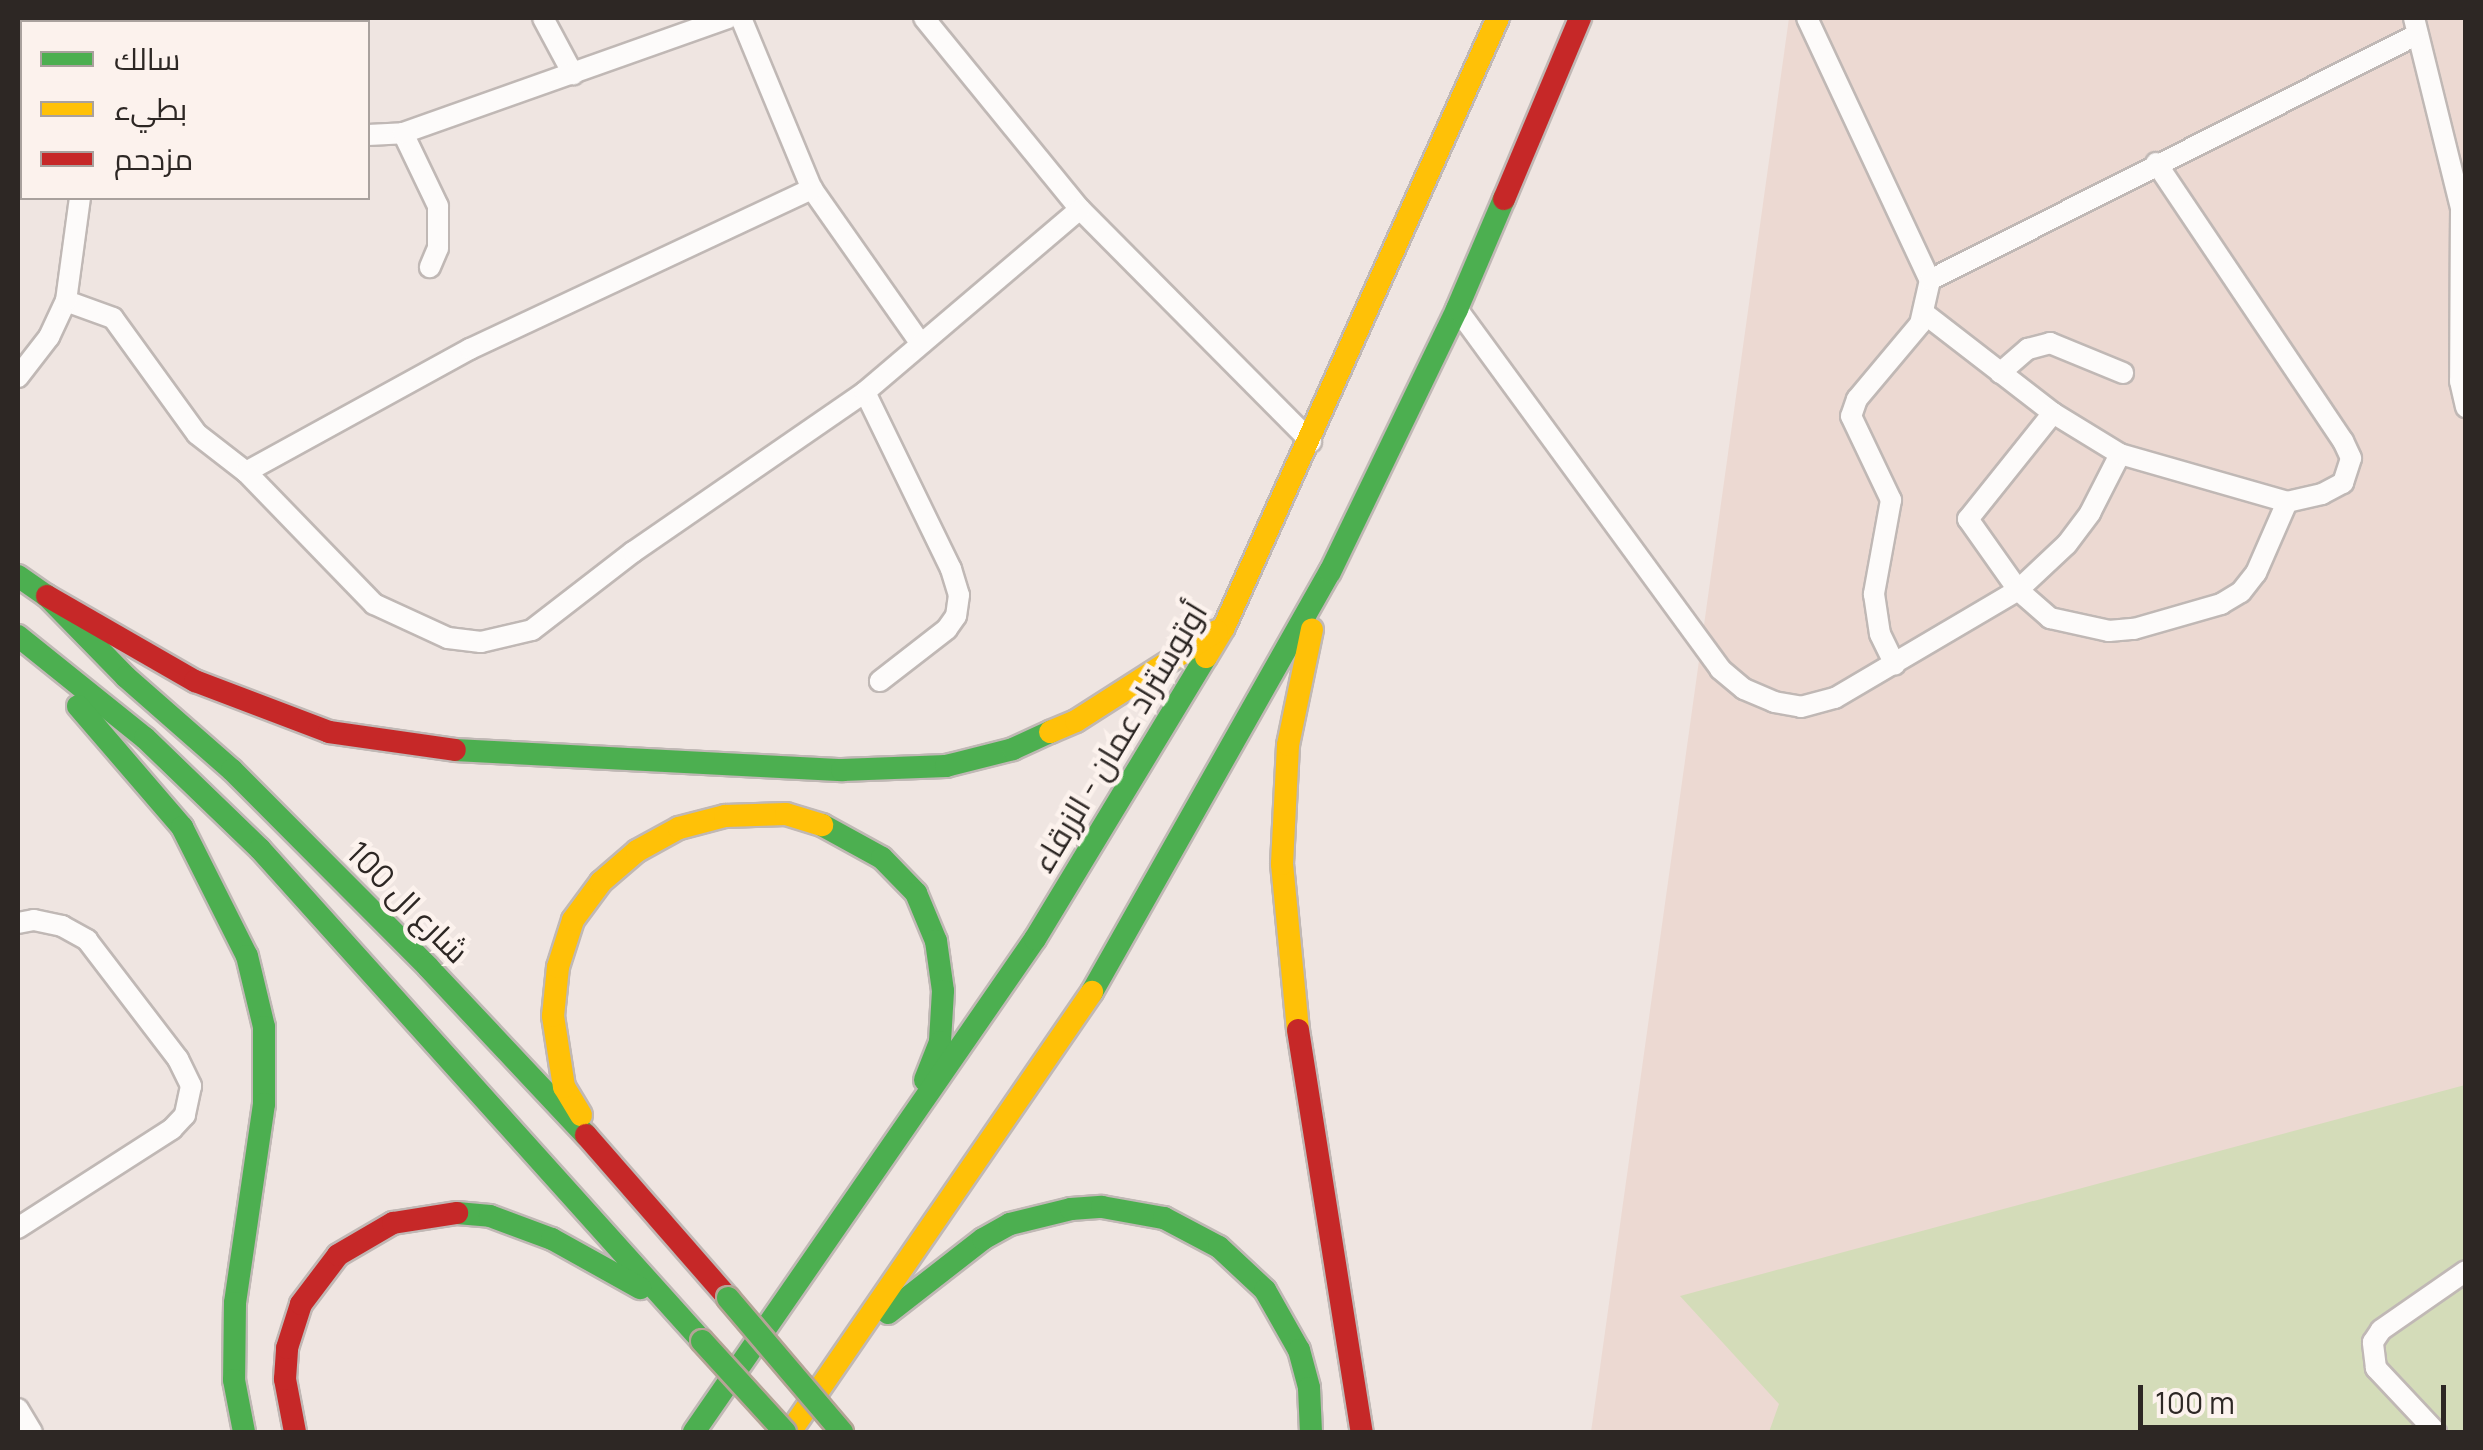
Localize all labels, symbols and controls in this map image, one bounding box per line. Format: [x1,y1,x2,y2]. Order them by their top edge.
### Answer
legend [20,20,370,200]
text: سالك [114,38,180,79]
text: بطيء [114,88,187,129]
text: مزدحم [114,138,193,179]
street label: أوتوستراد عمان - الزرقاء [1023,595,1215,879]
street label: شارع ال 100 [339,833,477,971]
scale bar [2143,1365,2450,1427]
text: 100 m [2155,1382,2235,1423]

